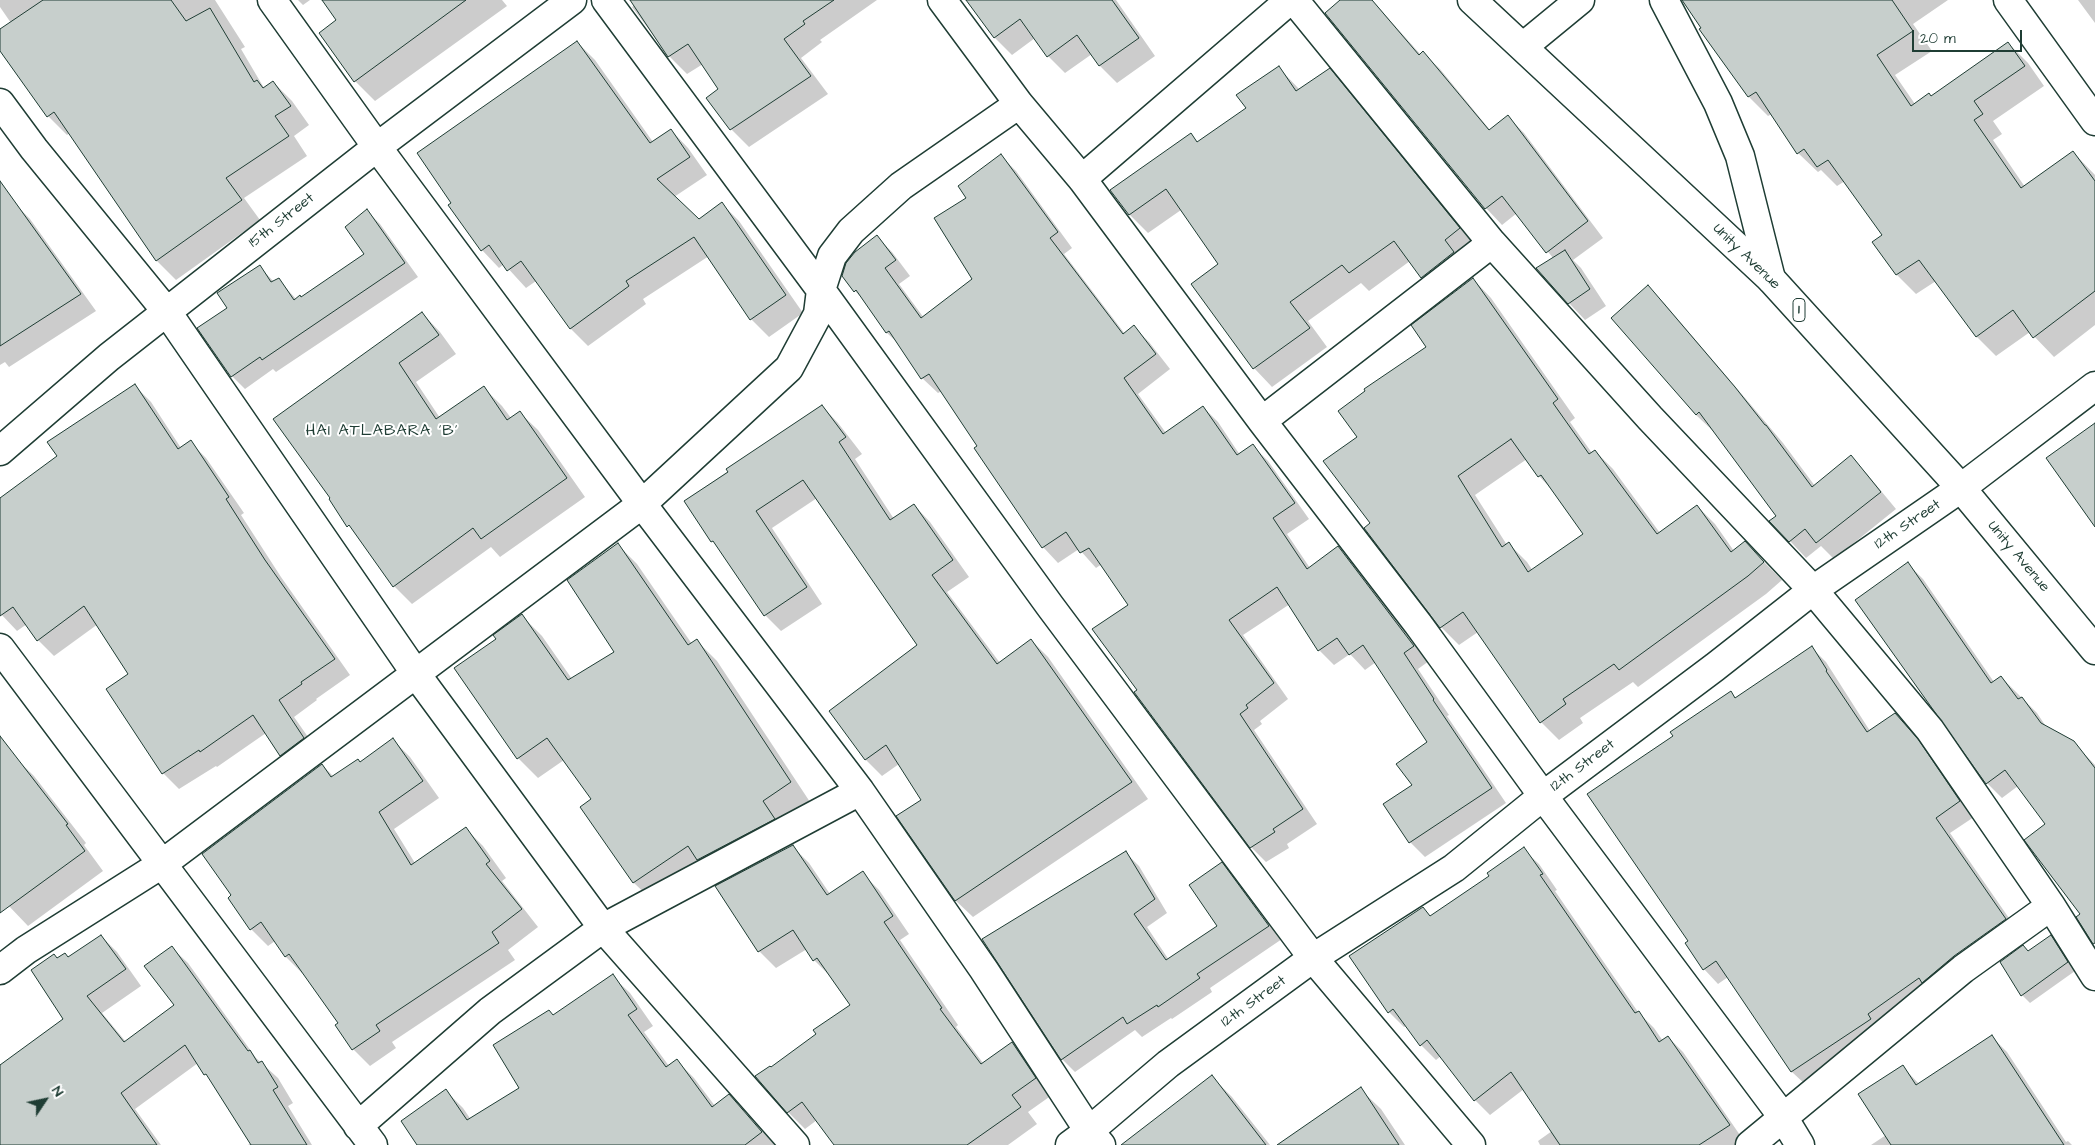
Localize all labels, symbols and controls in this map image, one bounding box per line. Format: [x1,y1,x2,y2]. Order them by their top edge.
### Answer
scale bar [1915,20,2025,52]
text: 20 m [1920,28,1956,49]
street label: 15th Street [246,190,318,252]
street label: Unity Avenue [1708,220,1784,294]
road number: 1 [1793,298,1805,322]
district label: HAI ATLABARA 'B' [304,422,460,442]
street label: 12th Street [1871,496,1945,554]
street label: Unity Avenue [1983,518,2053,596]
street label: 12th Street [1547,736,1619,796]
street label: 12th Street [1218,972,1290,1032]
north arrow [20,1075,70,1125]
text: N [47,1082,68,1101]

